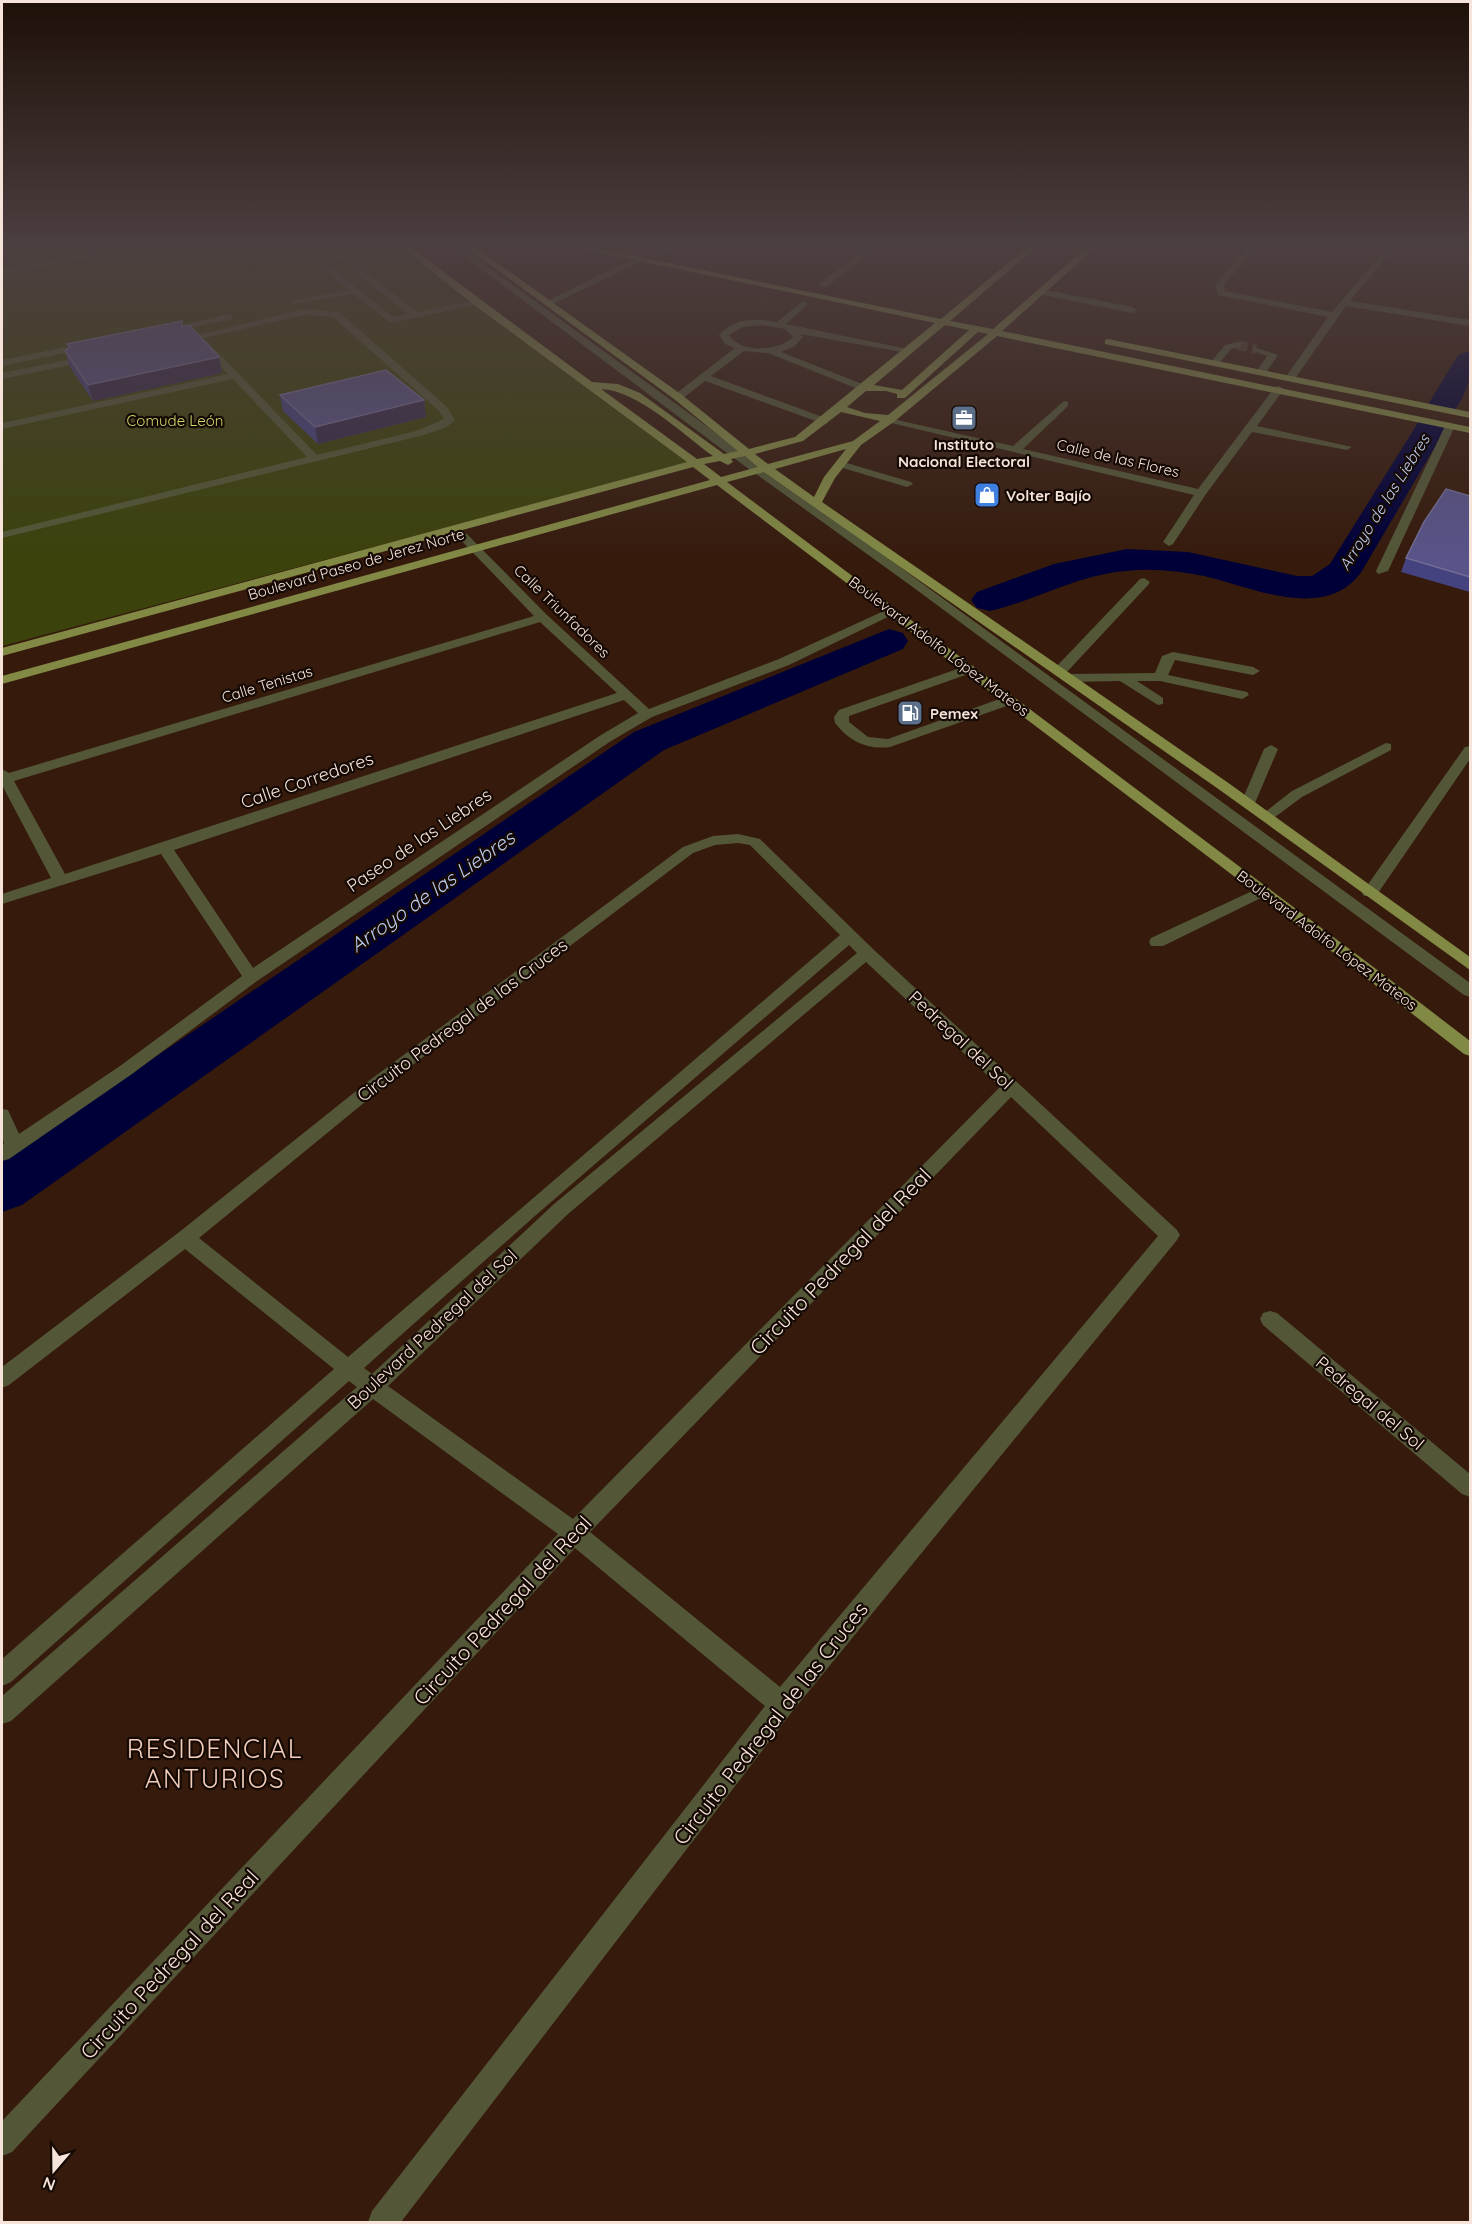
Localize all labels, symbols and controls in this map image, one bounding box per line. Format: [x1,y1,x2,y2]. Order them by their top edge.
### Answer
office icon: Instituto Nacional Electoral [949,403,979,433]
park label: Comude León [127,411,223,430]
water label: Arroyo de las Liebres [1334,429,1435,574]
place label: Instituto Nacional Electoral [898,435,1030,471]
street label: Calle de las Flores [1055,435,1181,481]
shop icon: Volter Bajío [972,480,1002,510]
place label: Volter Bajío [1006,486,1091,505]
street label: Boulevard Paseo de Jerez Norte [246,524,466,604]
street label: Calle Triunfadores [510,560,614,662]
street label: Boulevard Adolfo López Mateos [845,572,1033,720]
street label: Calle Tenistas [219,661,315,707]
fuel station icon: Pemex [895,698,925,728]
place label: Pemex [930,704,978,723]
street label: Calle Corredores [238,746,376,814]
street label: Paseo de las Liebres [342,783,496,897]
water label: Arroyo de las Liebres [345,824,521,957]
street label: Boulevard Adolfo López Mateos [1233,866,1421,1014]
street label: Circuito Pedregal de las Cruces [352,933,572,1107]
street label: Pedregal del Sol [904,986,1018,1094]
street label: Circuito Pedregal del Real [744,1162,936,1360]
street label: Boulevard Pedregal del Sol [342,1244,522,1414]
street label: Pedregal del Sol [1311,1351,1429,1455]
street label: Circuito Pedregal del Real [407,1510,597,1710]
street label: Circuito Pedregal de las Cruces [667,1596,873,1850]
district label: RESIDENCIAL ANTURIOS [127,1732,303,1795]
street label: Circuito Pedregal del Real [74,1864,264,2064]
north arrow [24,2140,84,2200]
text: N [40,2173,58,2196]

